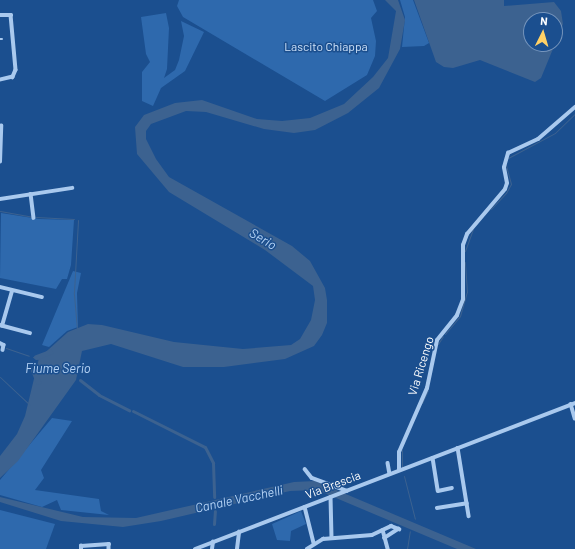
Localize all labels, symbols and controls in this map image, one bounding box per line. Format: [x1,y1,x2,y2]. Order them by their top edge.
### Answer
north arrow [523,12,563,52]
text: N [540,14,548,27]
park label: Lascito Chiappa [284,40,368,54]
water label: Serio [247,225,279,253]
street label: Via Ricengo [405,335,437,397]
water label: Fiume Serio [25,360,91,376]
street label: Via Brescia [303,468,363,502]
water label: Canale Vacchelli [194,482,284,516]

